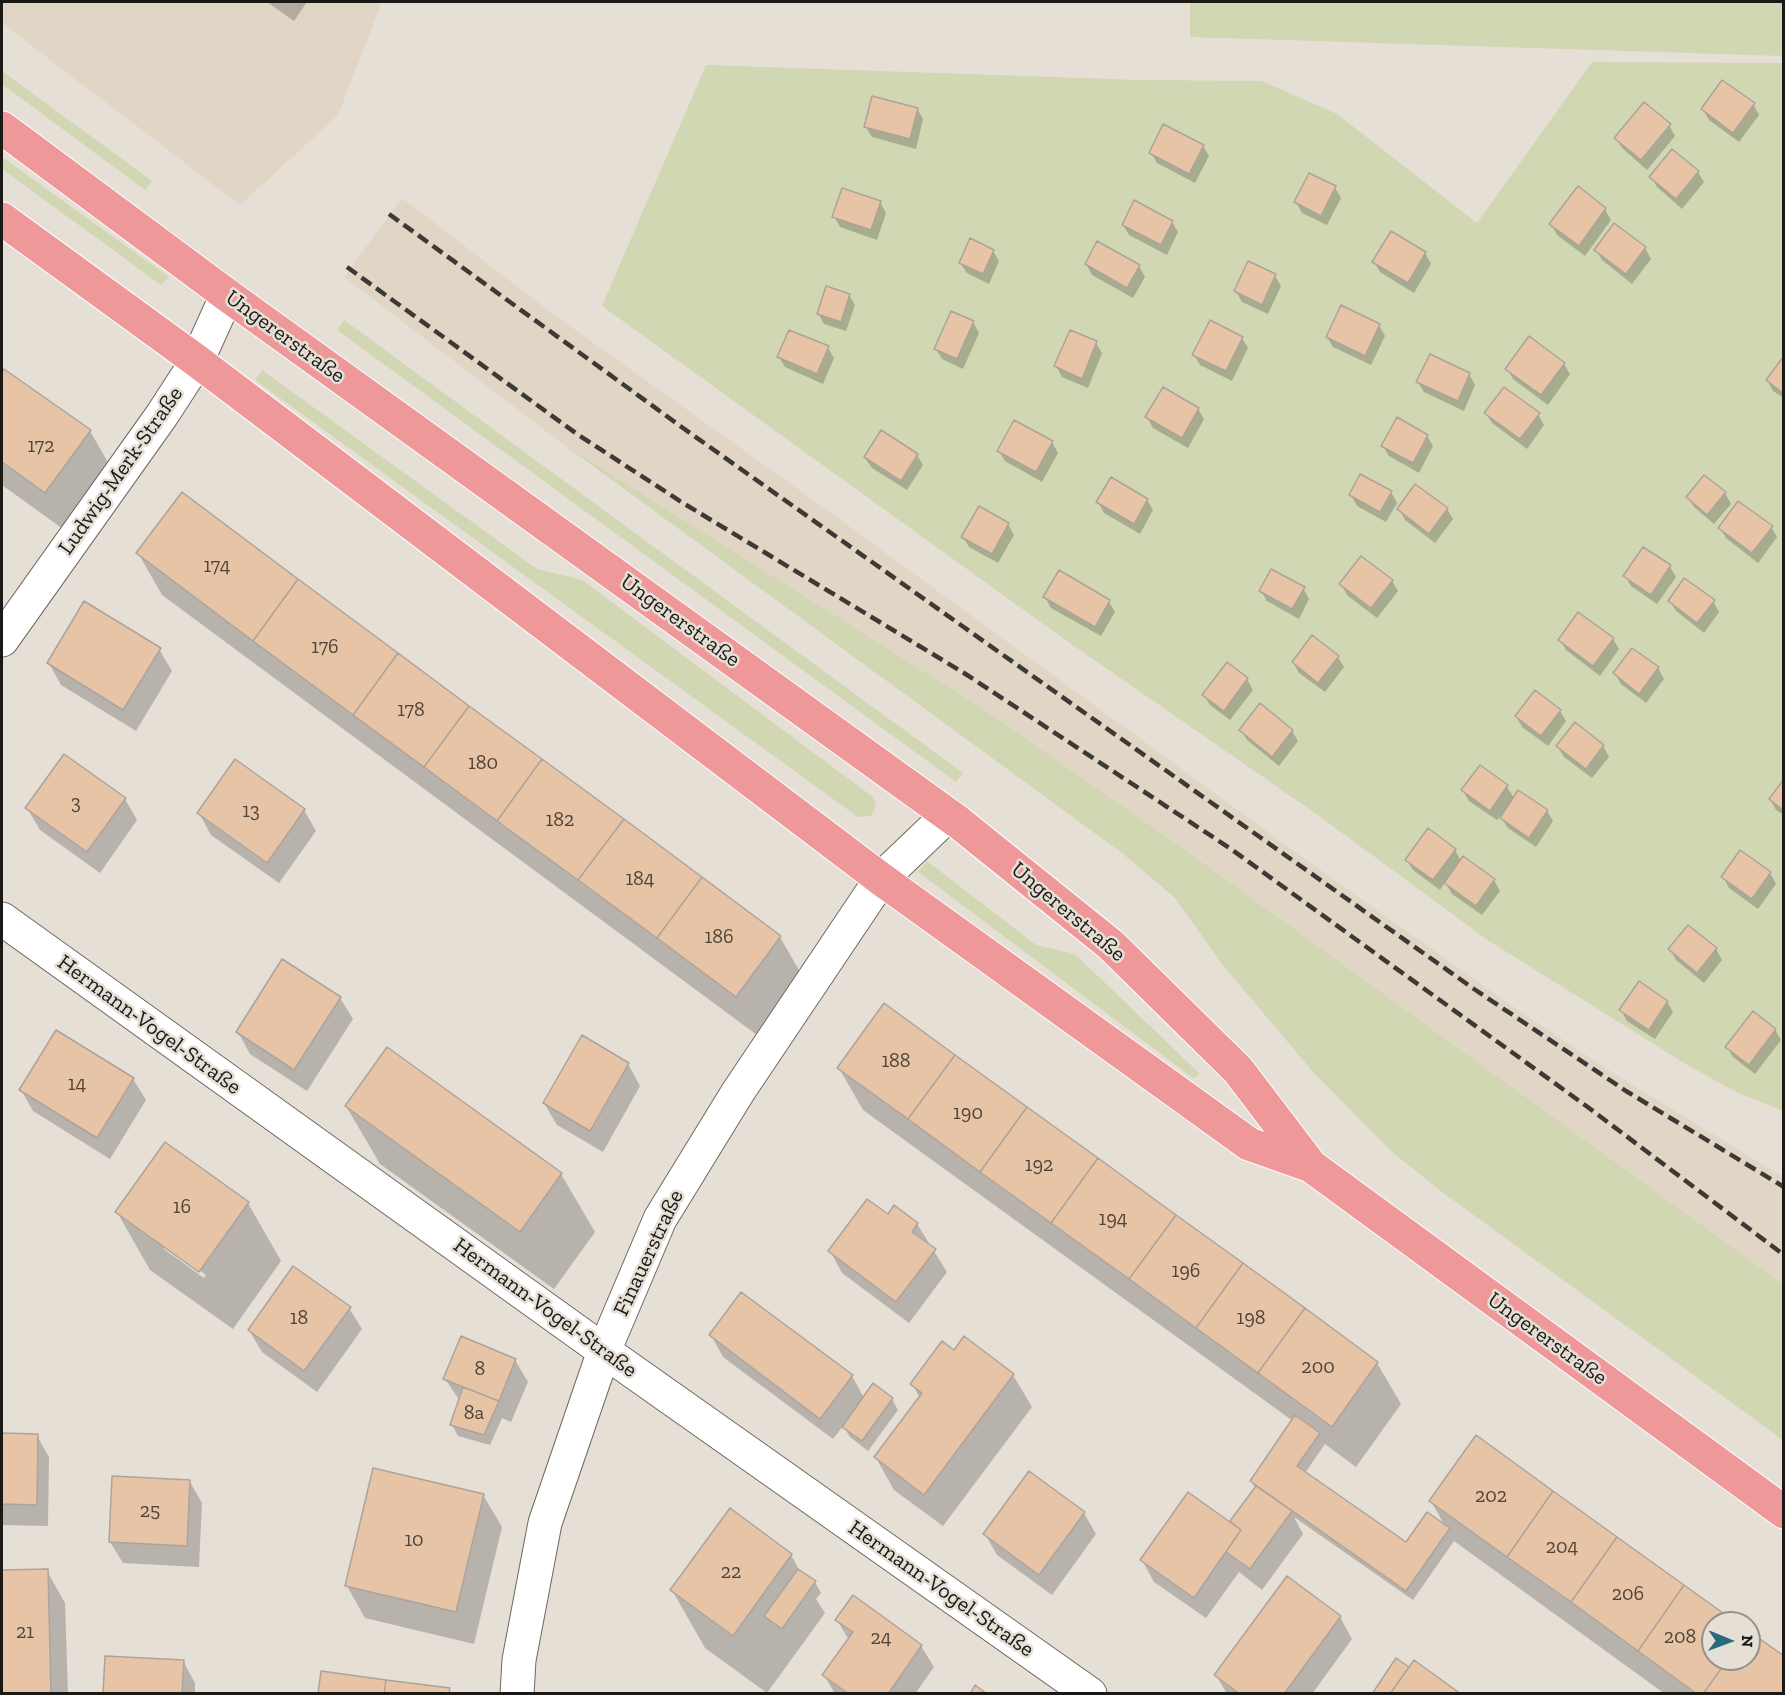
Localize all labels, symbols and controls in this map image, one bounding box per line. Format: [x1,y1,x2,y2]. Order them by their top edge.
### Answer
street label: Ungererstraße [220,285,350,389]
street label: Ludwig-Merk-Straße [53,382,189,560]
house number: 172 [27,434,55,458]
house number: 174 [203,554,231,578]
street label: Ungererstraße [615,569,745,673]
house number: 176 [311,635,339,659]
house number: 178 [397,698,425,722]
house number: 180 [468,751,498,775]
house number: 3 [71,791,81,815]
house number: 13 [242,799,260,823]
house number: 182 [546,808,574,832]
street label: Ungererstraße [1005,856,1131,968]
house number: 184 [625,867,655,891]
house number: 186 [704,925,734,949]
street label: Hermann-Vogel-Straße [52,949,246,1101]
house number: 188 [881,1049,911,1073]
house number: 14 [68,1072,86,1096]
house number: 190 [953,1101,983,1125]
house number: 192 [1025,1153,1053,1177]
street label: Finauerstraße [608,1186,690,1320]
house number: 16 [173,1195,191,1219]
house number: 194 [1098,1207,1128,1231]
street label: Hermann-Vogel-Straße [448,1232,642,1384]
house number: 196 [1172,1259,1200,1283]
street label: Ungererstraße [1482,1287,1612,1391]
house number: 18 [290,1306,308,1330]
house number: 198 [1236,1306,1266,1330]
house number: 200 [1301,1355,1335,1379]
house number: 8 [475,1357,485,1381]
house number: 8a [464,1401,484,1425]
house number: 202 [1475,1484,1507,1508]
house number: 25 [140,1499,160,1523]
street label: Hermann-Vogel-Straße [843,1515,1039,1663]
house number: 10 [404,1528,424,1552]
house number: 204 [1546,1535,1578,1559]
house number: 22 [721,1560,741,1584]
house number: 206 [1612,1582,1644,1606]
north arrow [1701,1611,1761,1671]
house number: 21 [16,1620,34,1644]
house number: 208 [1664,1625,1696,1649]
house number: 24 [870,1626,892,1650]
text: N [1738,1635,1757,1648]

